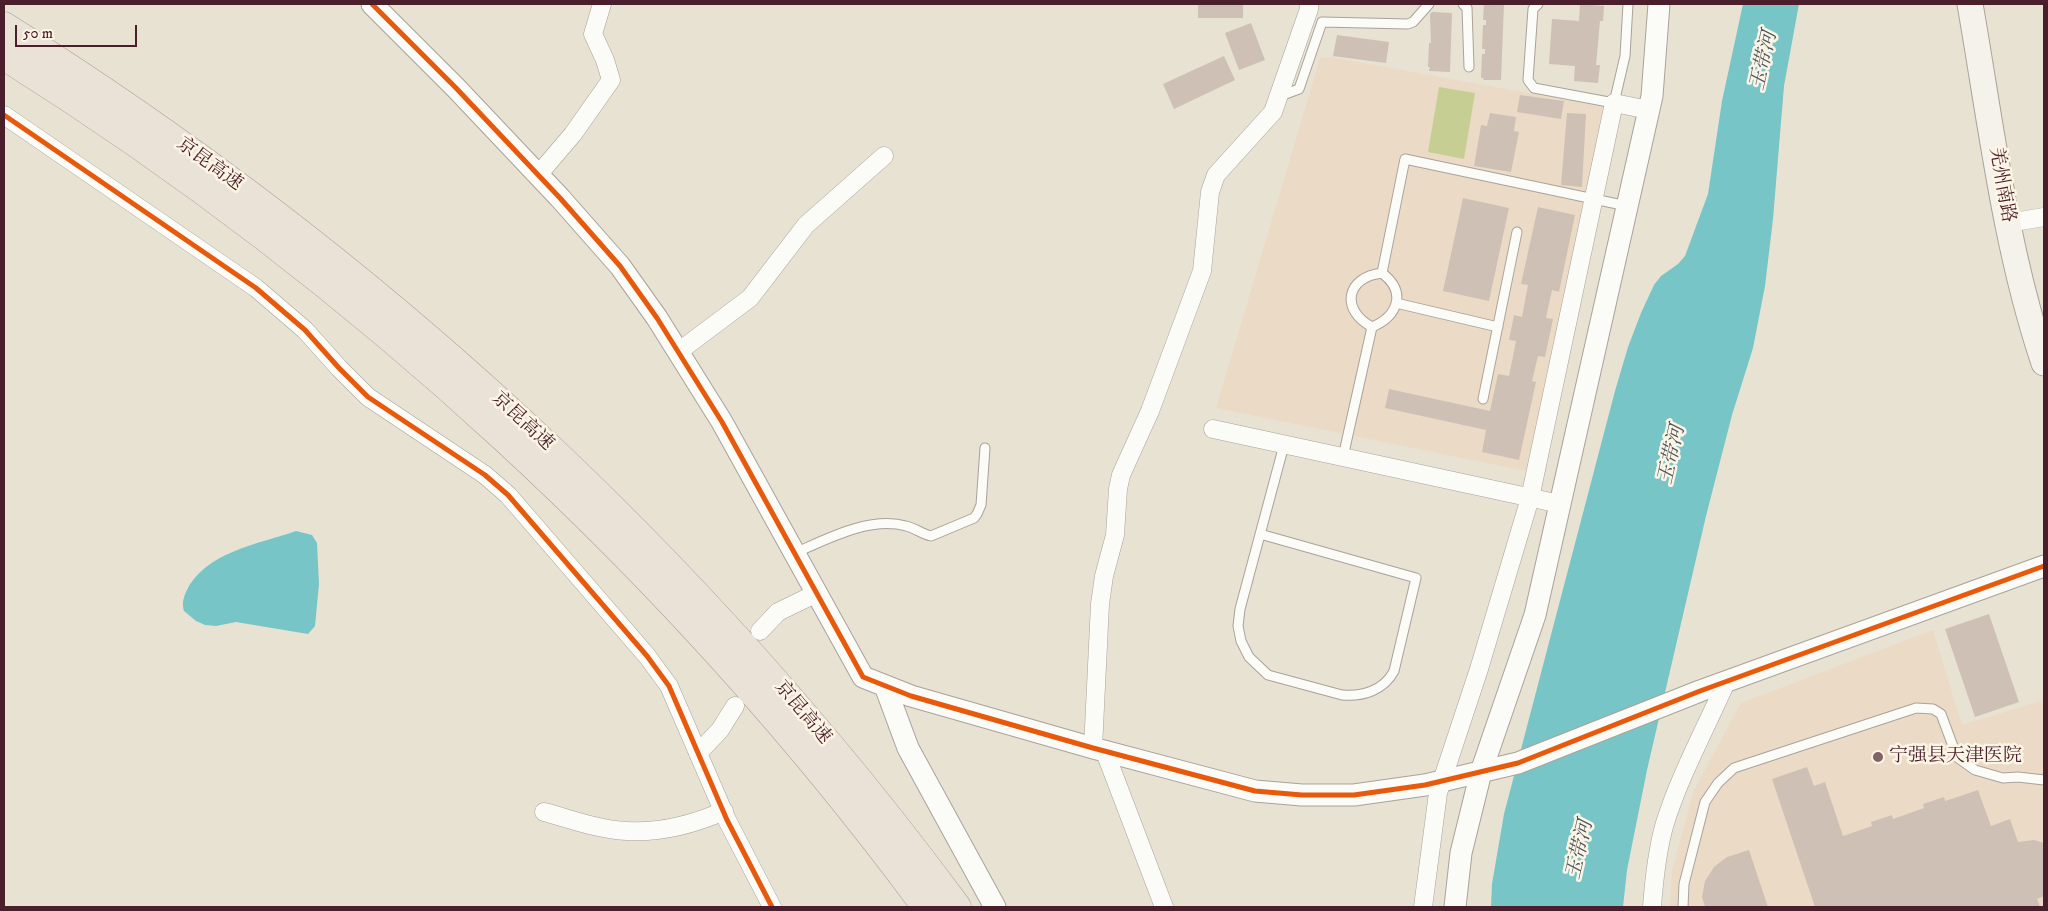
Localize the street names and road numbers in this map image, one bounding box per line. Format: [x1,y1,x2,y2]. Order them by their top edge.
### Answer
street label: 京昆高速 [172,133,246,197]
street label: 羌州南路 [1983,146,2019,224]
street label: 京昆高速 [486,388,558,456]
street label: 京昆高速 [769,677,835,749]

